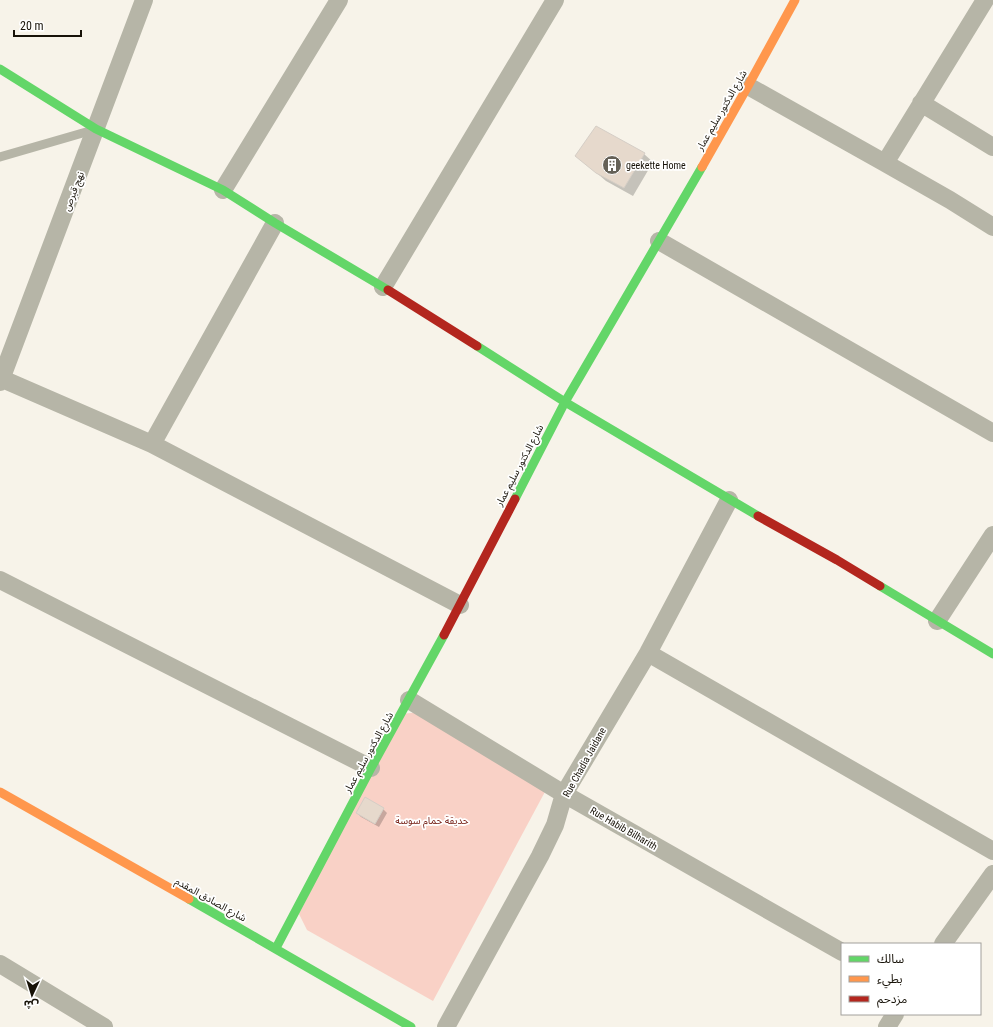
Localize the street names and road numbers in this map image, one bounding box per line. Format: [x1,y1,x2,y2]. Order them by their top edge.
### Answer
street label: شارع الدكتور سليم عمار [694,68,751,154]
street label: نهج قبرص [61,170,88,213]
street label: شارع الدكتور سليم عمار [493,423,547,510]
street label: شارع الدكتور سليم عمار [341,710,397,796]
street label: Rue Chadia Jaidane [561,725,608,799]
street label: Rue Habib Bilharith [588,805,659,852]
street label: شارع الصادق المقدم [172,875,248,926]

